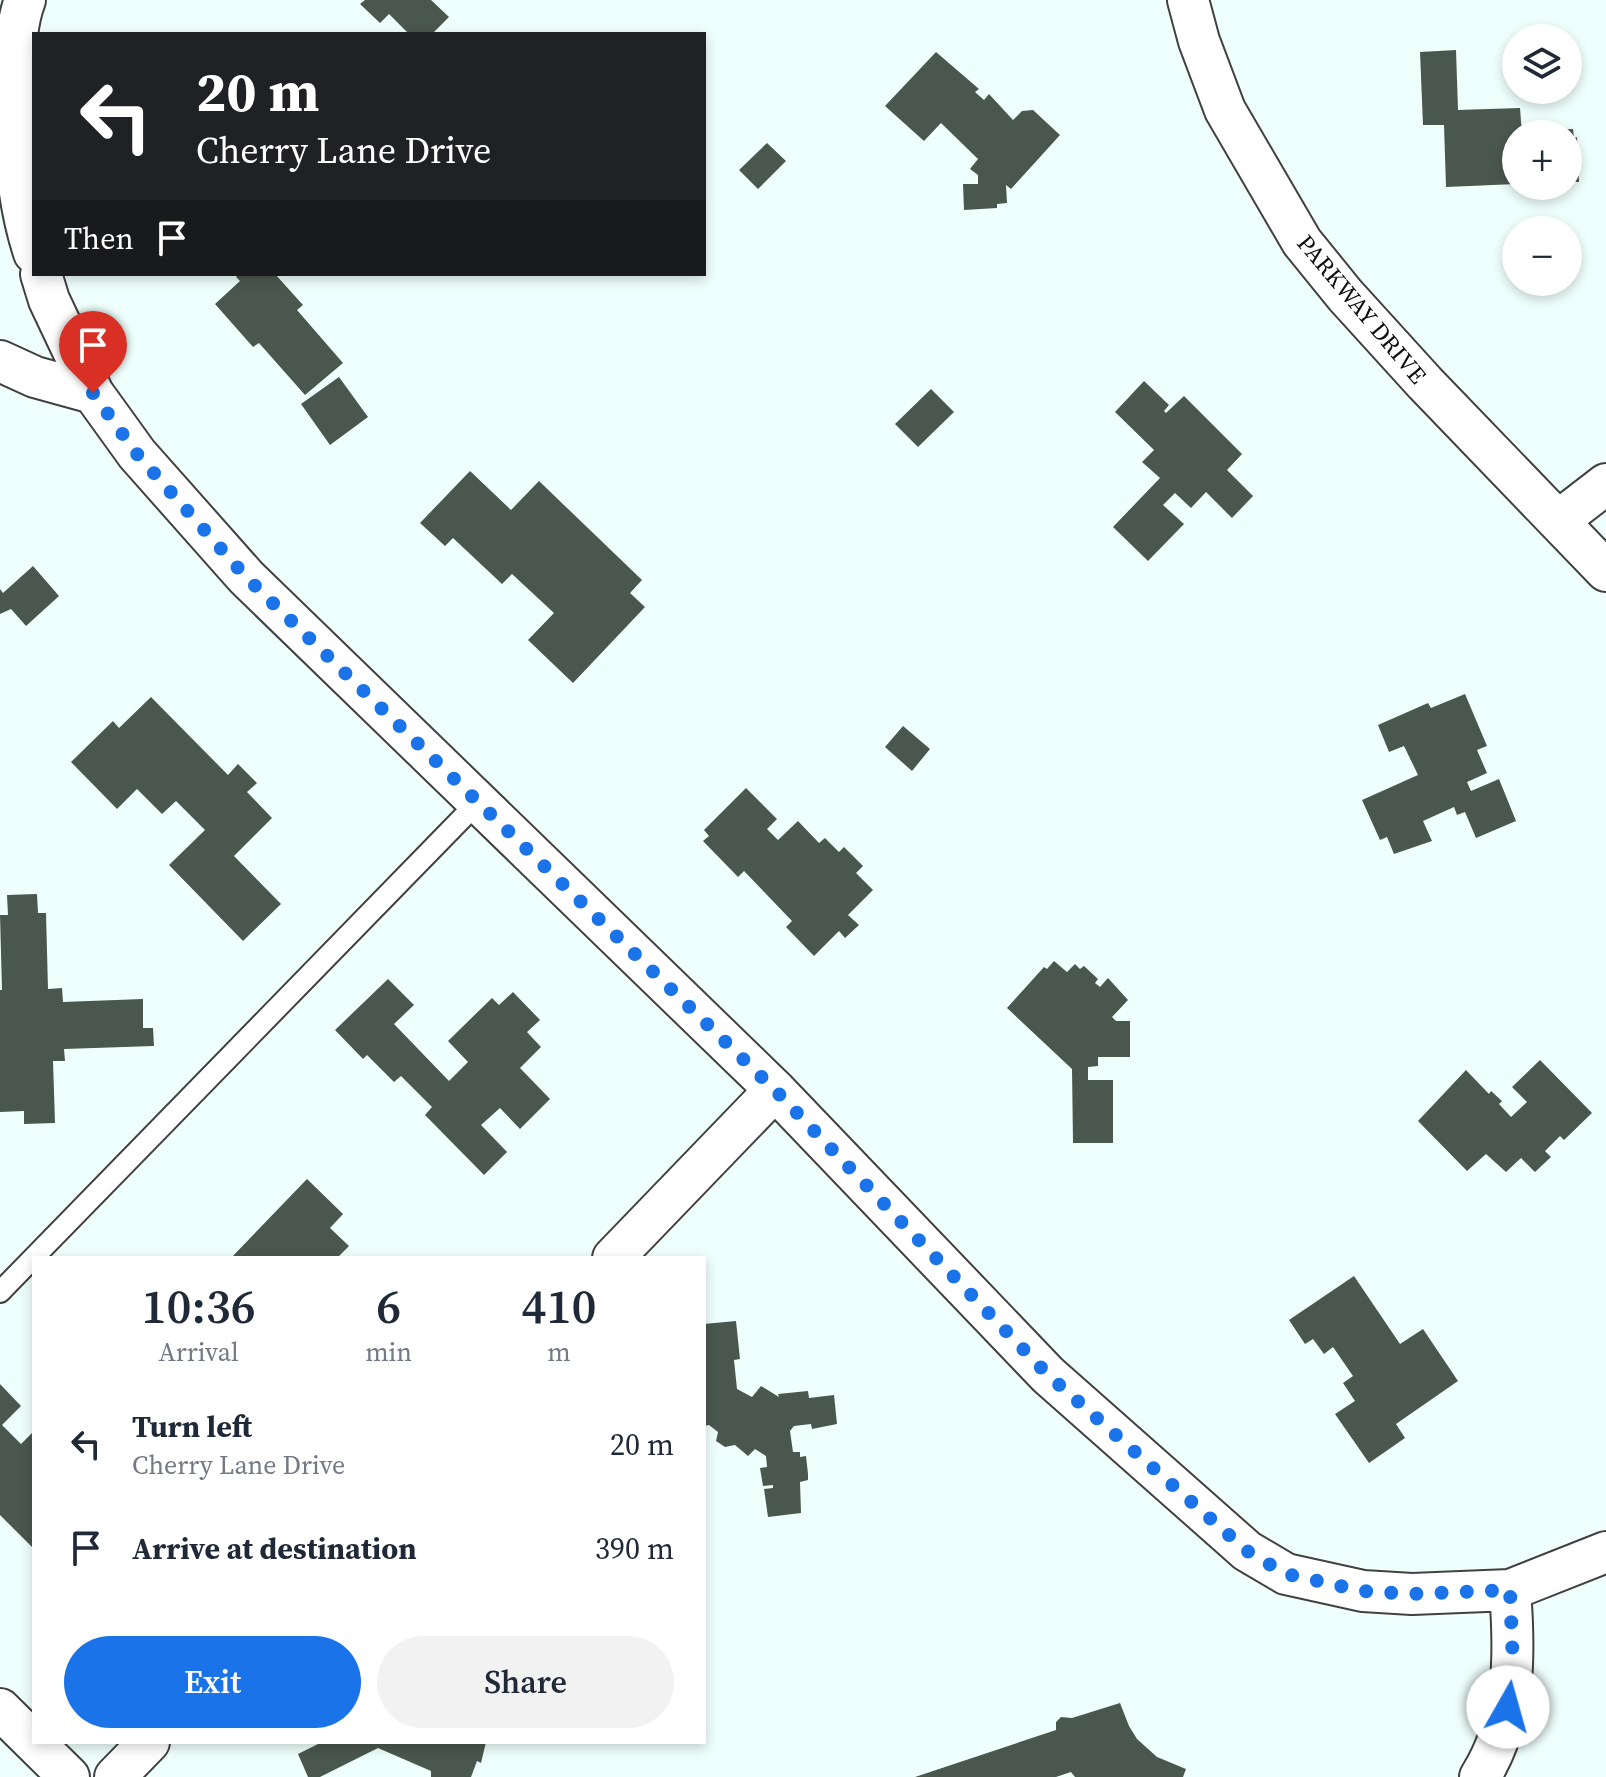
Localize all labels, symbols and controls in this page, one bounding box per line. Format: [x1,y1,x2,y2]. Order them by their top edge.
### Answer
map controls [1502,24,1582,296]
button: layers [1502,24,1582,104]
text: 20 m [196,53,319,130]
icon: left [64,64,168,168]
button: + [1502,120,1582,200]
text: Cherry Lane Drive [196,126,491,175]
icon: arrive [150,216,194,260]
button: − [1502,216,1582,296]
text: Then [64,218,134,259]
street label: PARKWAY DRIVE [1290,227,1434,391]
pin [59,311,127,393]
icon: arrive [71,323,115,367]
text: 10:36 [141,1273,256,1339]
text: 6 [376,1273,401,1339]
text: 410 [522,1273,596,1339]
text: Arrival [158,1334,239,1370]
text: min [365,1334,412,1370]
text: m [547,1334,571,1370]
text: Turn left [132,1406,252,1447]
icon: left [64,1422,108,1466]
text: 20 m [610,1424,674,1465]
text: Cherry Lane Drive [132,1447,345,1483]
icon: arrive [64,1526,108,1570]
text: Arrive at destination [132,1528,417,1569]
text: 390 m [595,1528,674,1569]
button: Exit [64,1636,361,1728]
button: Share [377,1636,674,1728]
position arrow [1466,1665,1550,1749]

